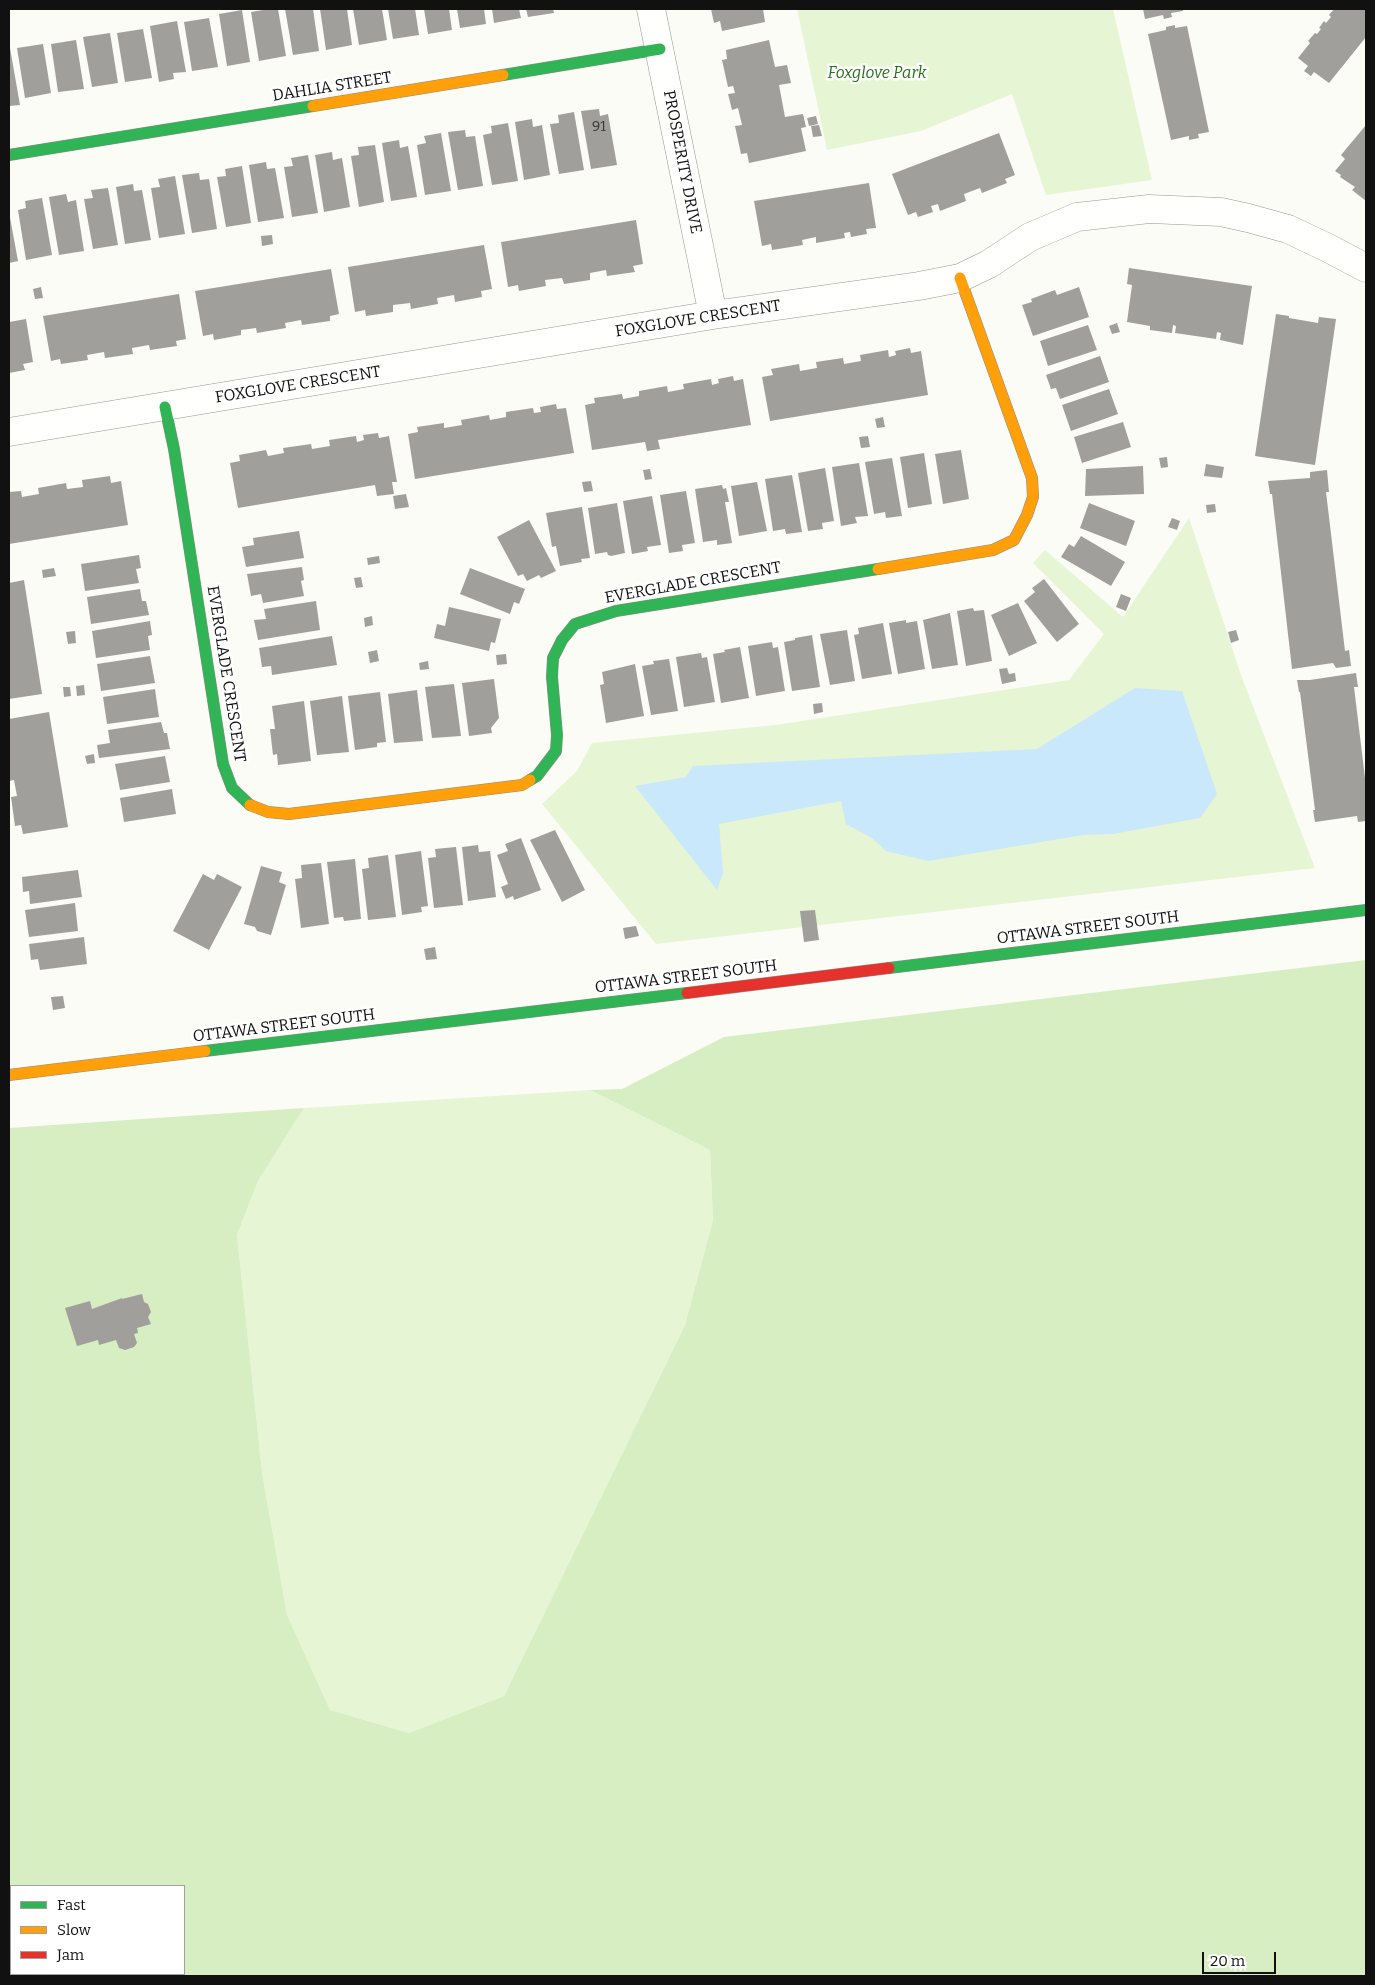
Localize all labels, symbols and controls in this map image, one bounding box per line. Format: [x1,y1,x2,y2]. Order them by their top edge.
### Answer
park label: Foxglove Park [828,64,926,84]
street label: DAHLIA STREET [271,68,393,106]
street label: PROSPERITY DRIVE [659,89,705,235]
house number: 91 [592,119,606,135]
street label: FOXGLOVE CRESCENT [614,296,782,342]
street label: FOXGLOVE CRESCENT [214,362,382,408]
street label: EVERGLADE CRESCENT [603,558,783,608]
street label: EVERGLADE CRESCENT [203,584,249,764]
street label: OTTAWA STREET SOUTH [996,907,1180,949]
street label: OTTAWA STREET SOUTH [594,956,778,998]
street label: OTTAWA STREET SOUTH [192,1005,376,1047]
legend [10,1885,185,1975]
text: Fast [57,1896,86,1914]
text: Slow [57,1921,91,1939]
scale bar [1205,1942,1279,1974]
text: Jam [57,1946,84,1964]
text: 20 m [1210,1952,1245,1970]

